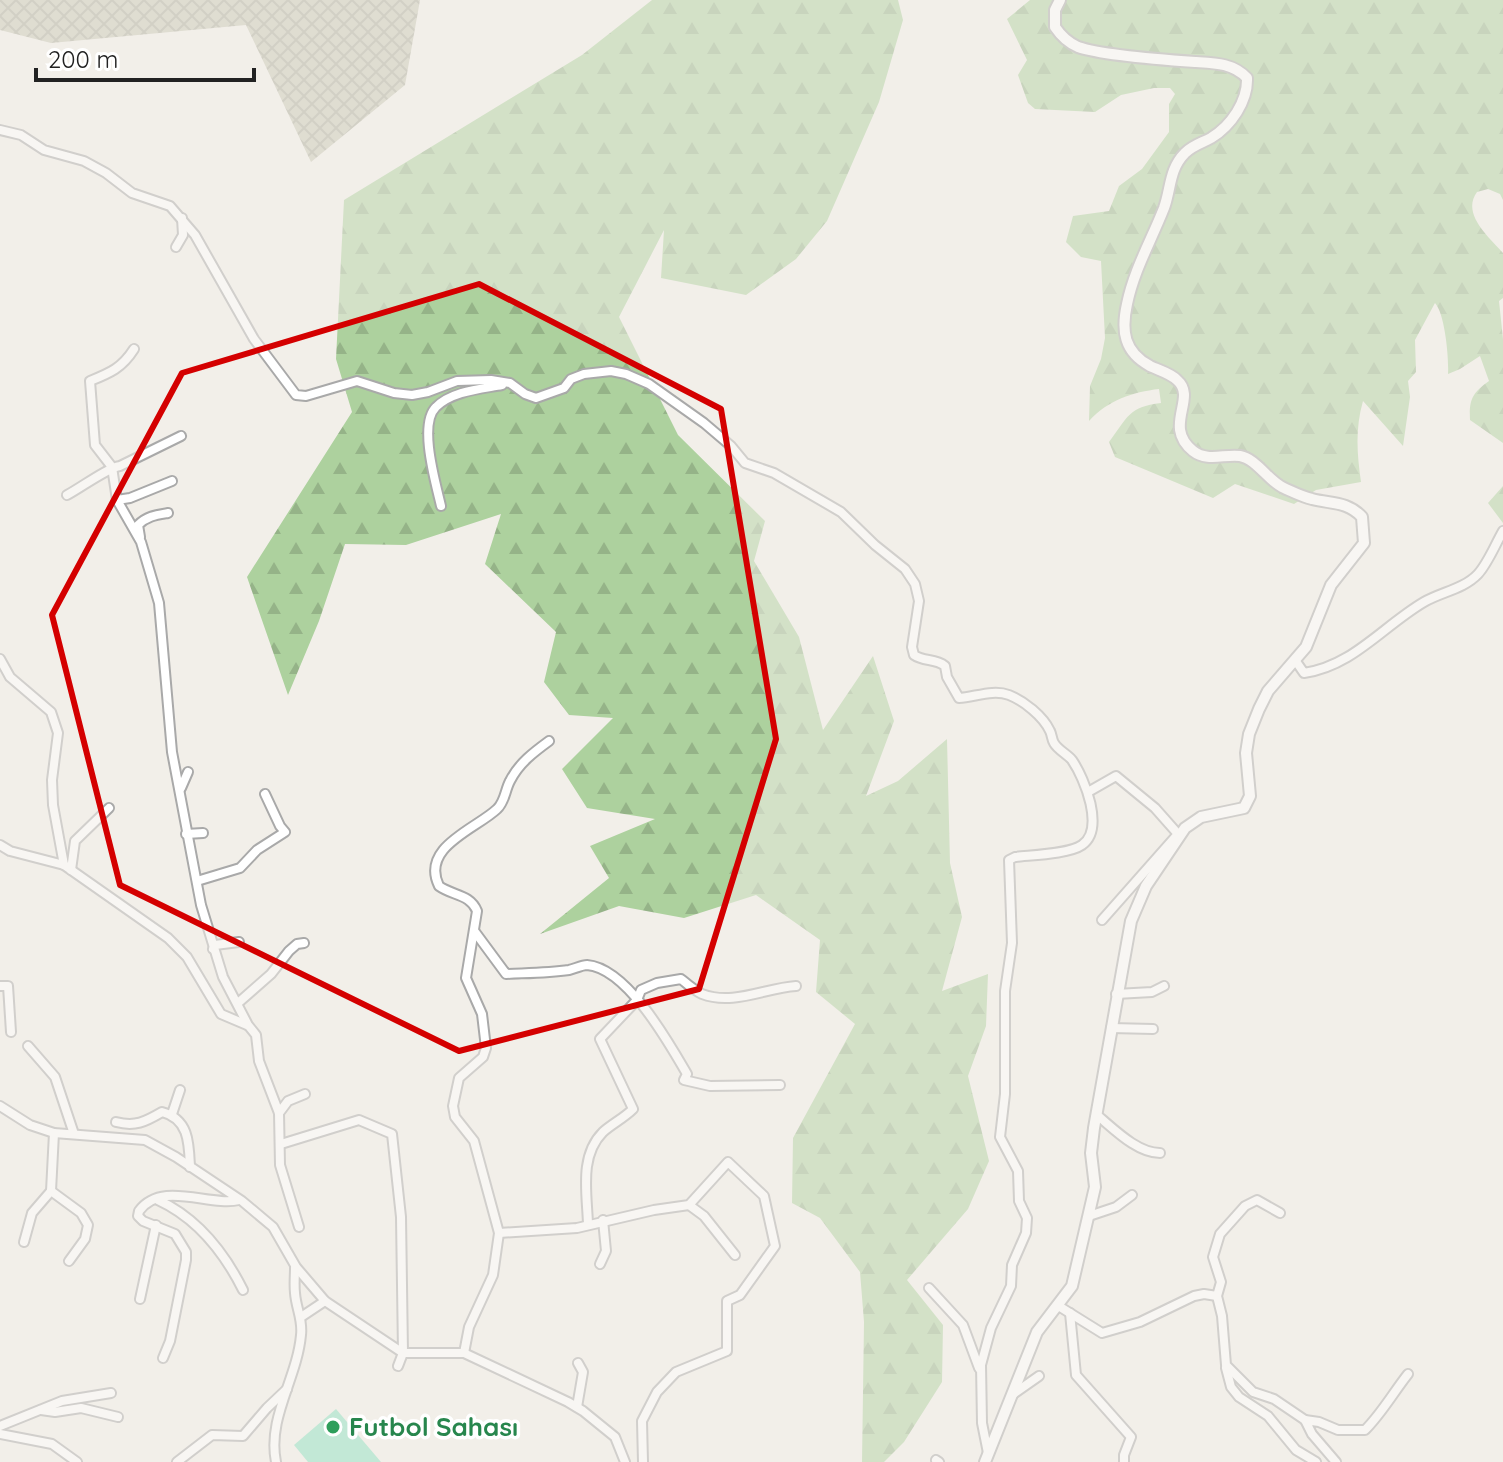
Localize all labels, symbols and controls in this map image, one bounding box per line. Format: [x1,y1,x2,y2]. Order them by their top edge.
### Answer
scale bar [36,32,254,82]
text: 200 m [48,44,118,74]
place label: Futbol Sahası [349,1410,518,1443]
marker: Futbol Sahası [324,1418,342,1436]

